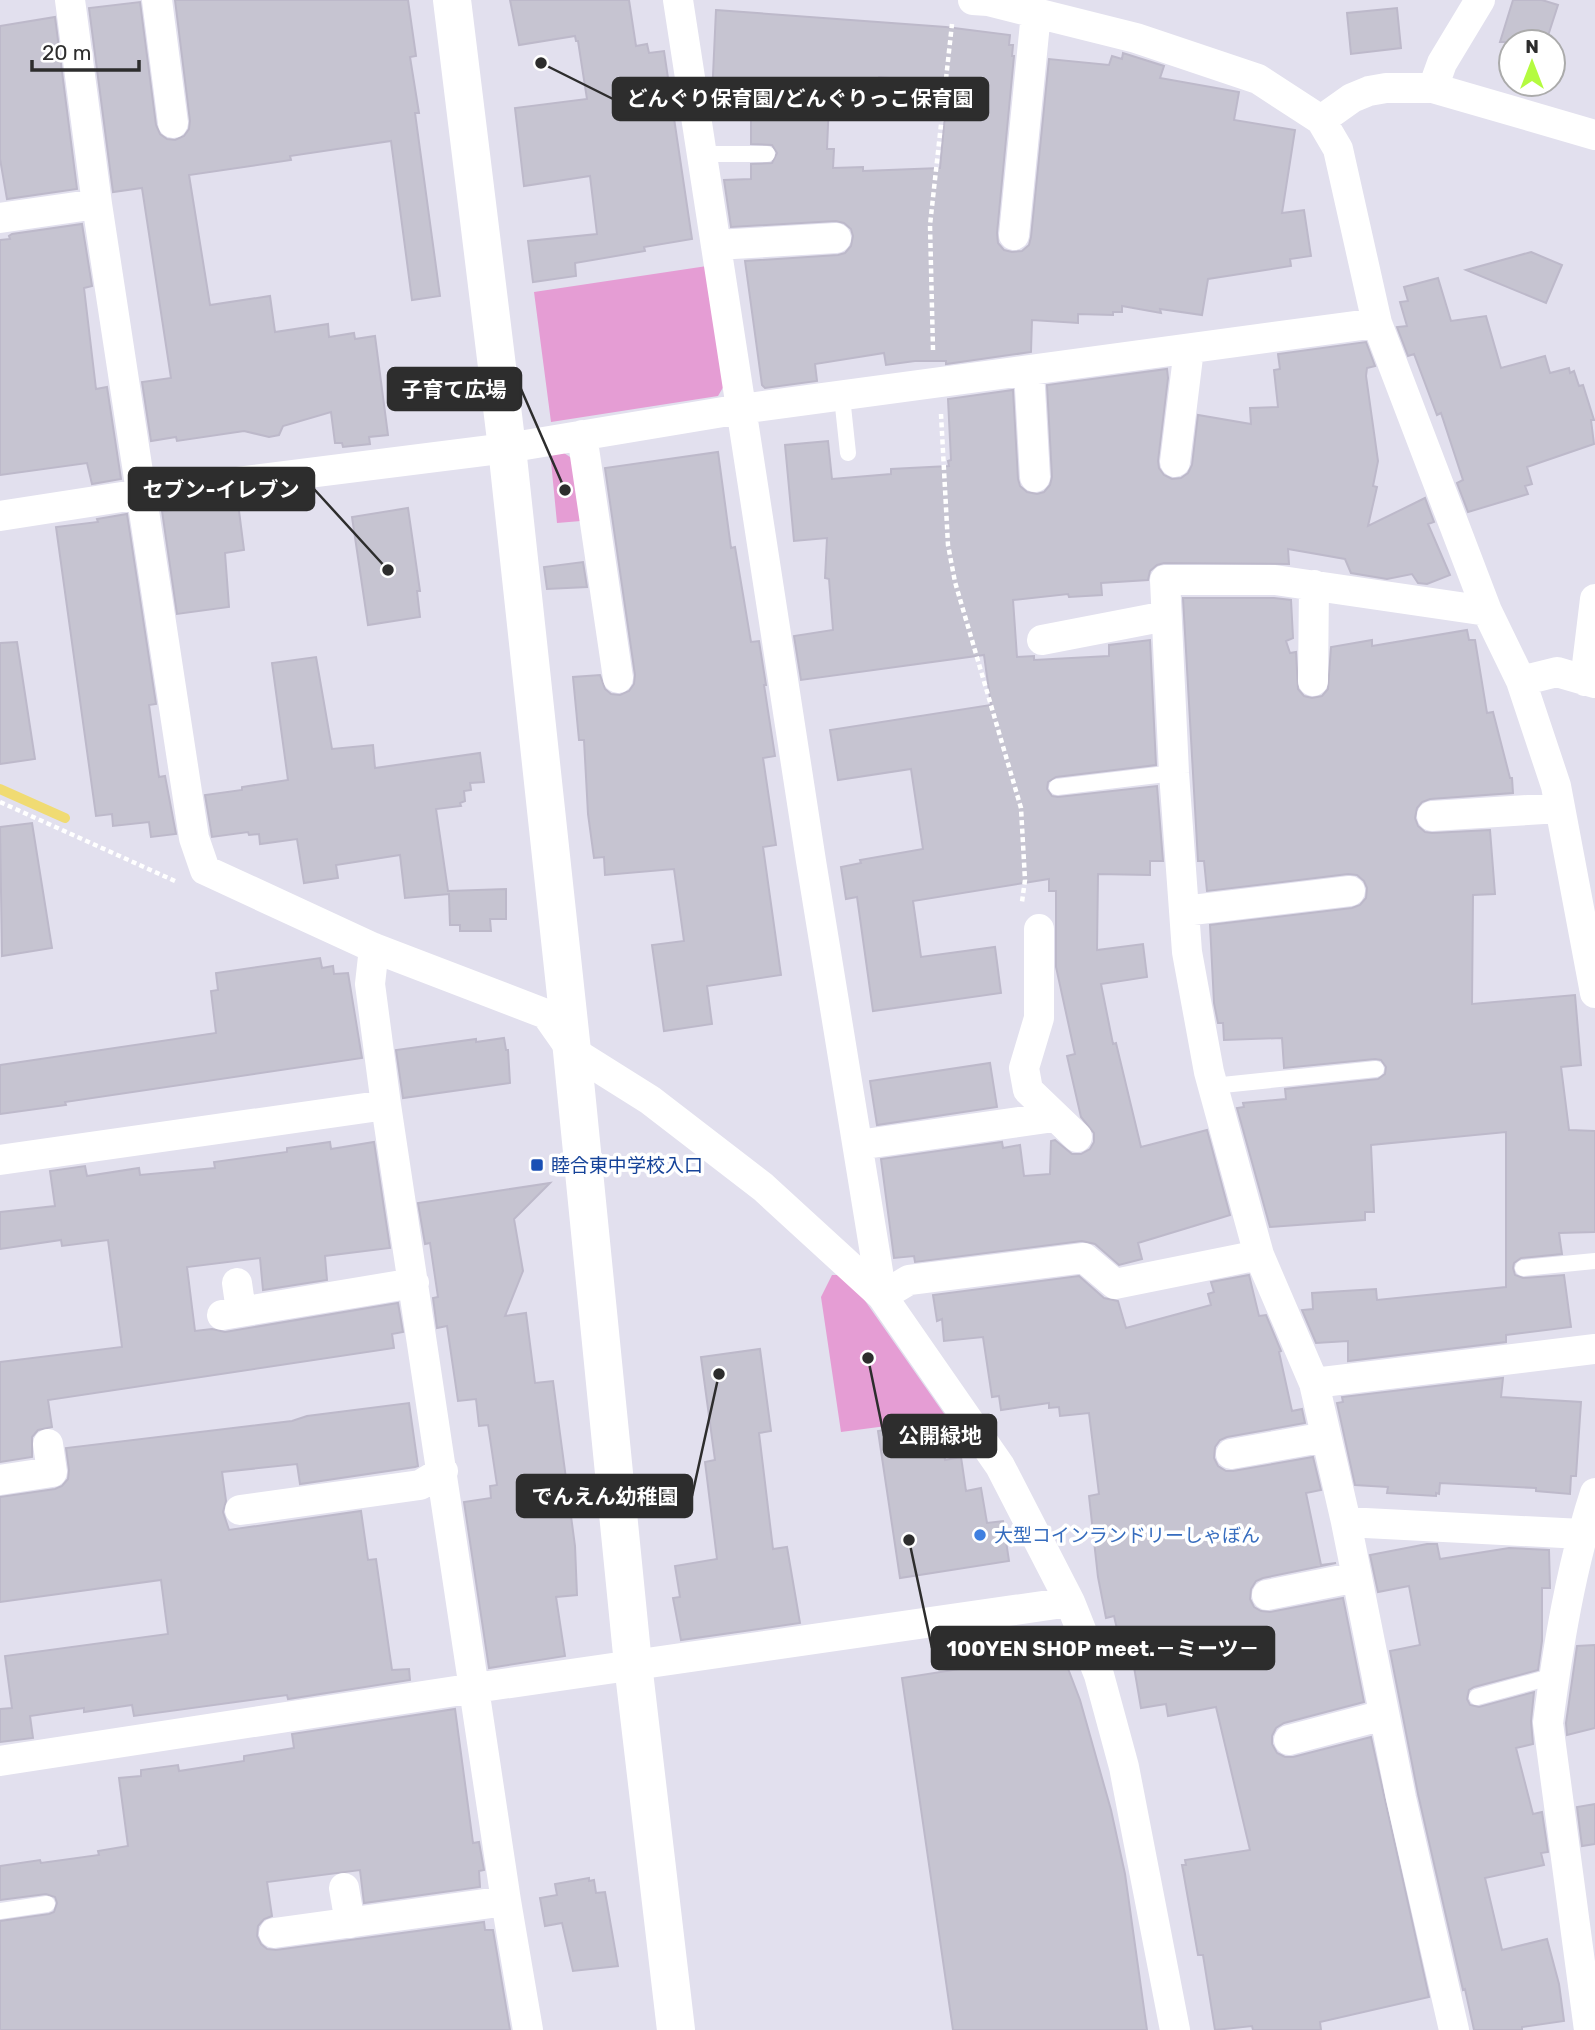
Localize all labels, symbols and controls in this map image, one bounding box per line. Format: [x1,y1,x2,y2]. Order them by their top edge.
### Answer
scale bar [32,28,138,72]
north arrow [1497,28,1567,98]
text: N [1525,35,1539,58]
text: 20 m [42,40,91,65]
callout: どんぐり保育園/どんぐりっこ保育園 [613,78,988,120]
text: どんぐり保育園/どんぐりっこ保育園 [626,86,974,111]
callout: 子育て広場 [388,368,521,410]
text: 子育て広場 [402,377,507,402]
callout: セブン-イレブン [129,468,314,510]
text: セブン-イレブン [142,477,300,502]
place label: 睦合東中学校入口 [551,1154,703,1177]
marker: 睦合東中学校入口 [529,1157,545,1173]
callout: 公開緑地 [884,1415,996,1457]
text: 公開緑地 [898,1423,982,1448]
callout: でんえん幼稚園 [517,1475,692,1517]
text: でんえん幼稚園 [532,1484,679,1509]
place label: 大型コインランドリーしゃぼん [994,1524,1260,1547]
marker: 大型コインランドリーしゃぼん [972,1527,988,1543]
callout: 100YEN SHOP meet.－ミーツ－ [932,1627,1274,1669]
text: 100YEN SHOP meet.－ミーツ－ [946,1636,1260,1661]

